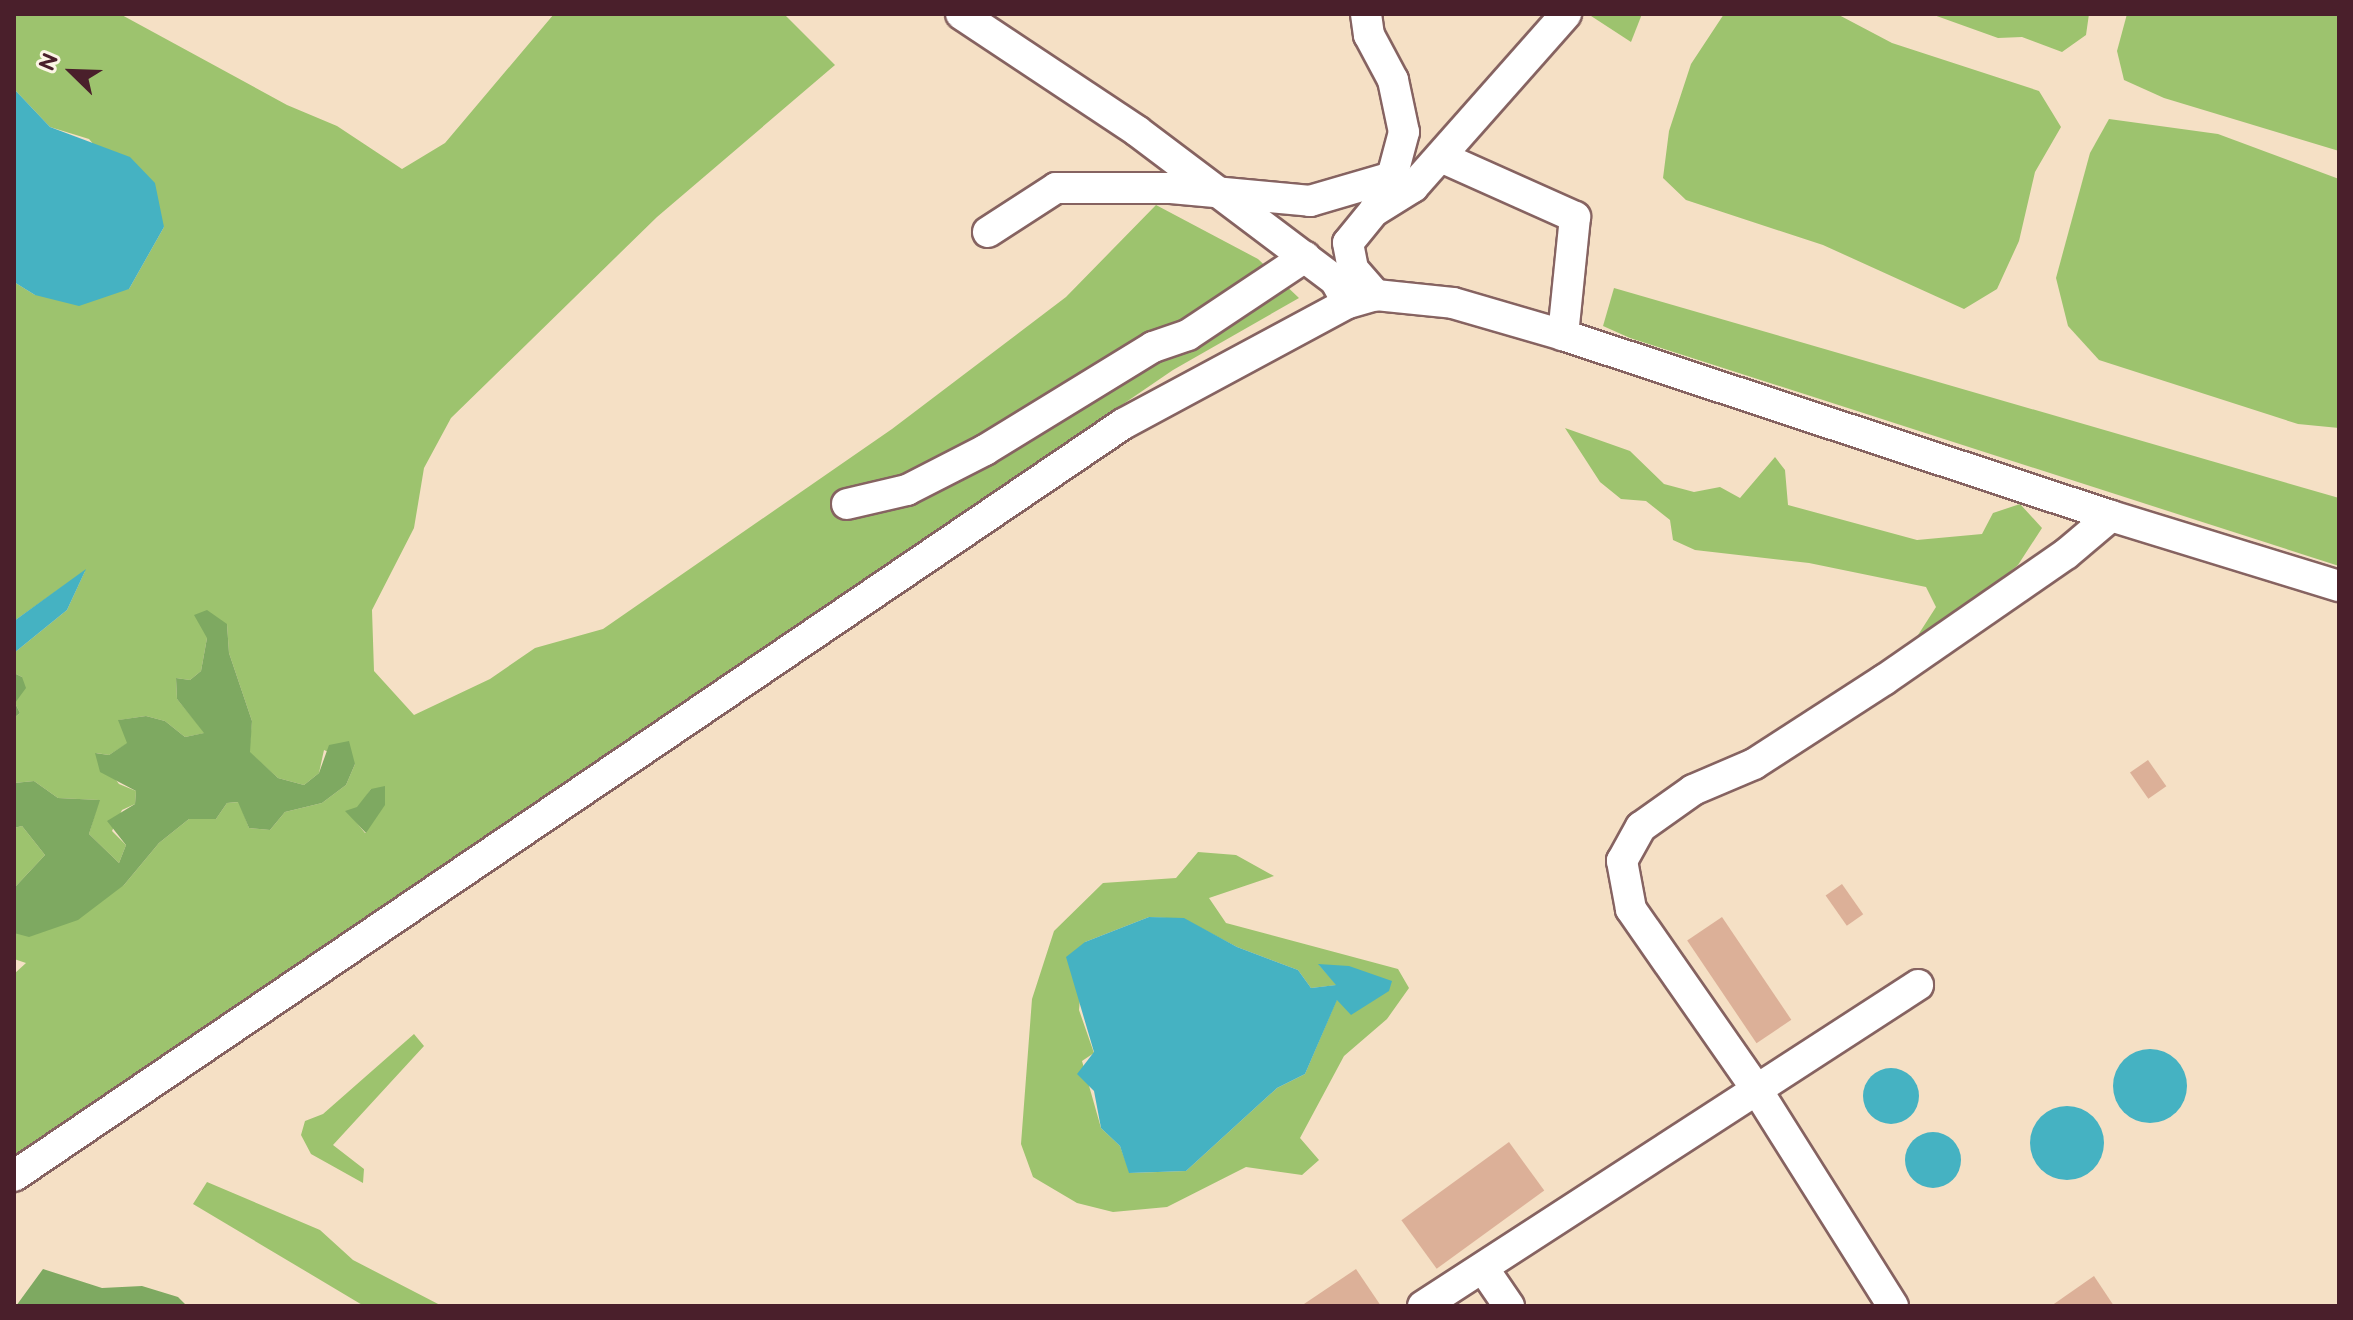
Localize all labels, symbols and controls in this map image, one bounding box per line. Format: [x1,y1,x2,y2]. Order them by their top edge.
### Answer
north arrow [32,32,112,112]
text: N [34,50,65,75]

